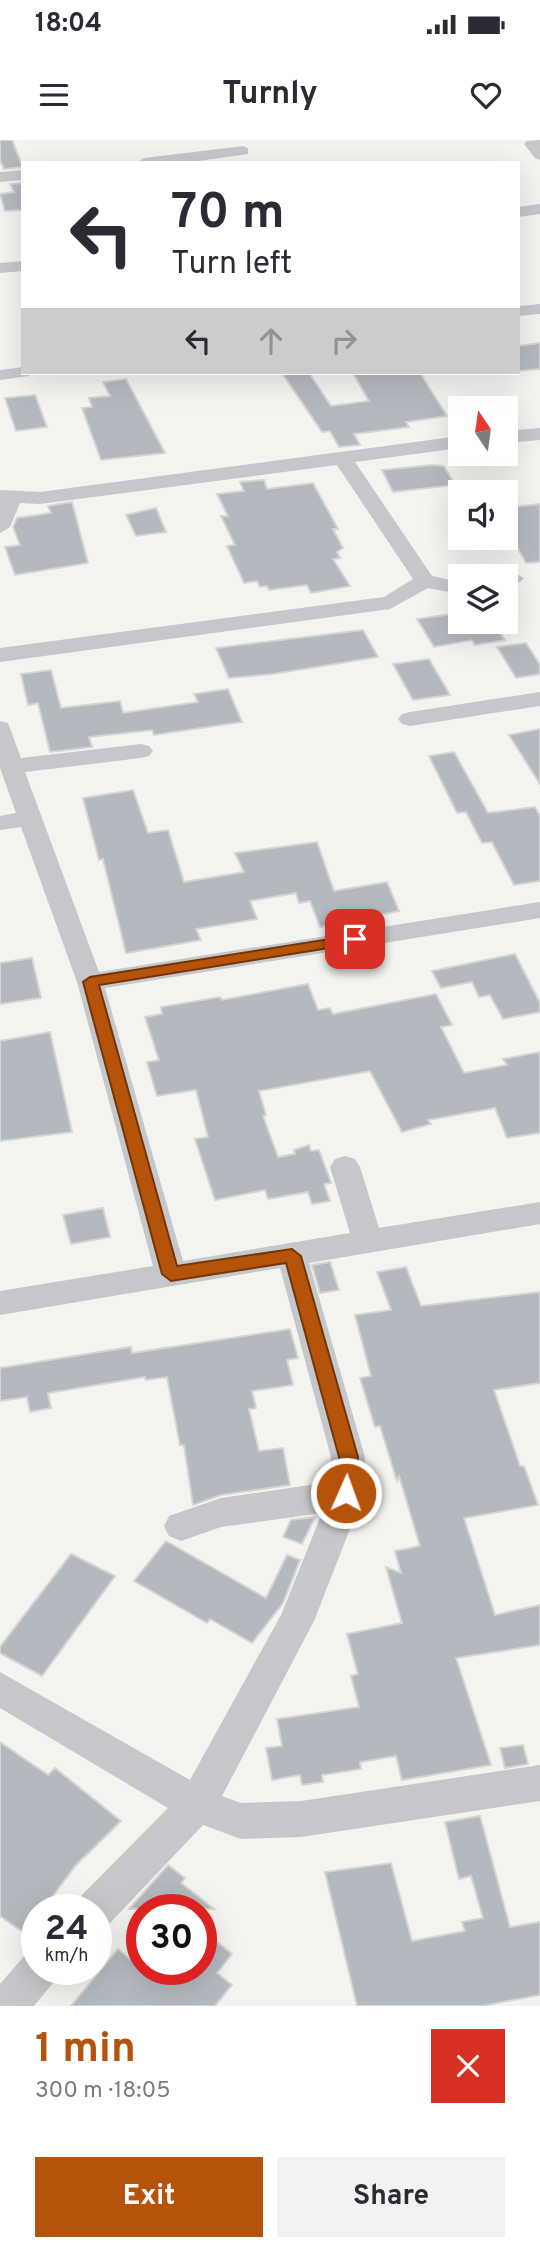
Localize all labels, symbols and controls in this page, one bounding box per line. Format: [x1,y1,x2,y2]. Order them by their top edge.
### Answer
text: 18:04 [35,8,102,41]
text: Turnly [222,75,318,115]
icon: menu [35,76,73,114]
icon: heart [467,76,505,114]
text: 70 m [171,184,285,246]
icon: left [56,189,147,280]
text: Turn left [171,245,292,285]
icon: left [179,322,217,360]
icon: ahead [252,322,290,360]
icon: right [325,322,363,360]
north arrow [448,396,518,466]
map controls [448,396,518,634]
button: sound [448,480,518,550]
button: layers [448,564,518,634]
pin [325,909,385,969]
icon: arrive [336,920,374,958]
position arrow [309,1456,383,1530]
speed limit sign: 30 [126,1894,217,1985]
text: 24 [45,1908,88,1952]
text: km/h [45,1945,88,1968]
text: 1 min [35,2024,136,2077]
button: close [431,2029,505,2103]
text: 300 m · 18:05 [35,2077,171,2106]
button: Exit [35,2157,263,2237]
button: Share [277,2157,505,2237]

